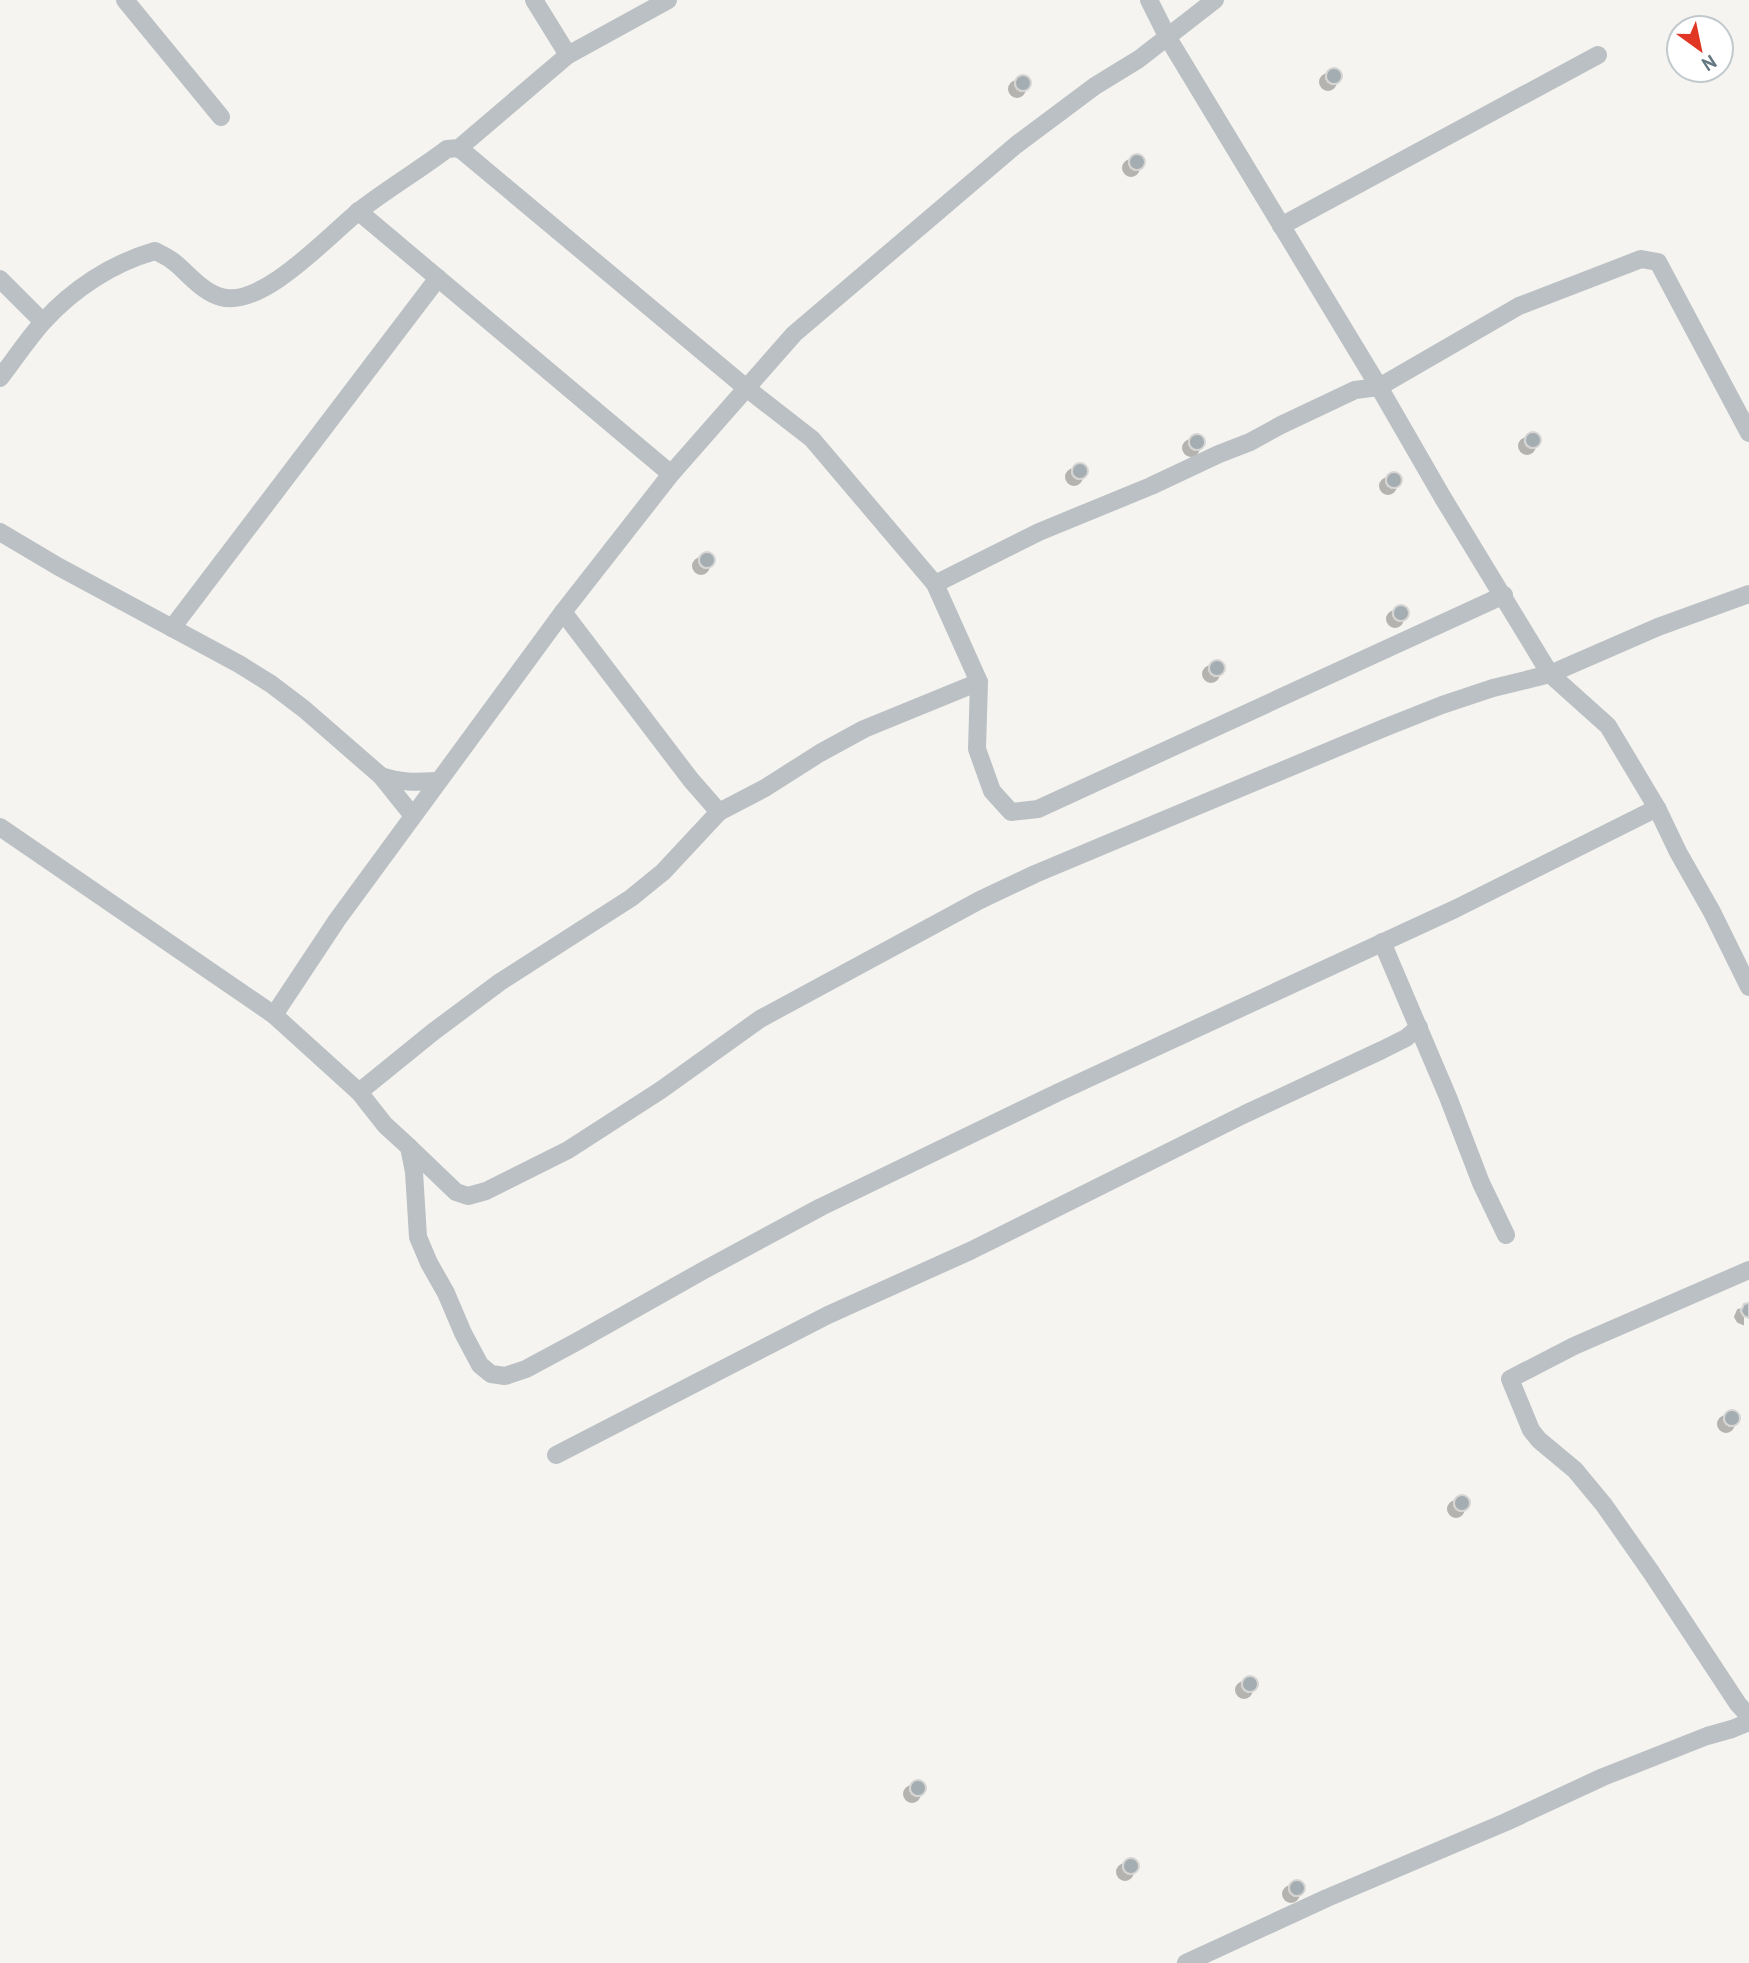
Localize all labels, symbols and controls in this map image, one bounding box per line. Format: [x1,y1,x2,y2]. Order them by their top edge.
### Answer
north arrow [1665,14,1735,84]
text: N [1697,50,1721,77]

